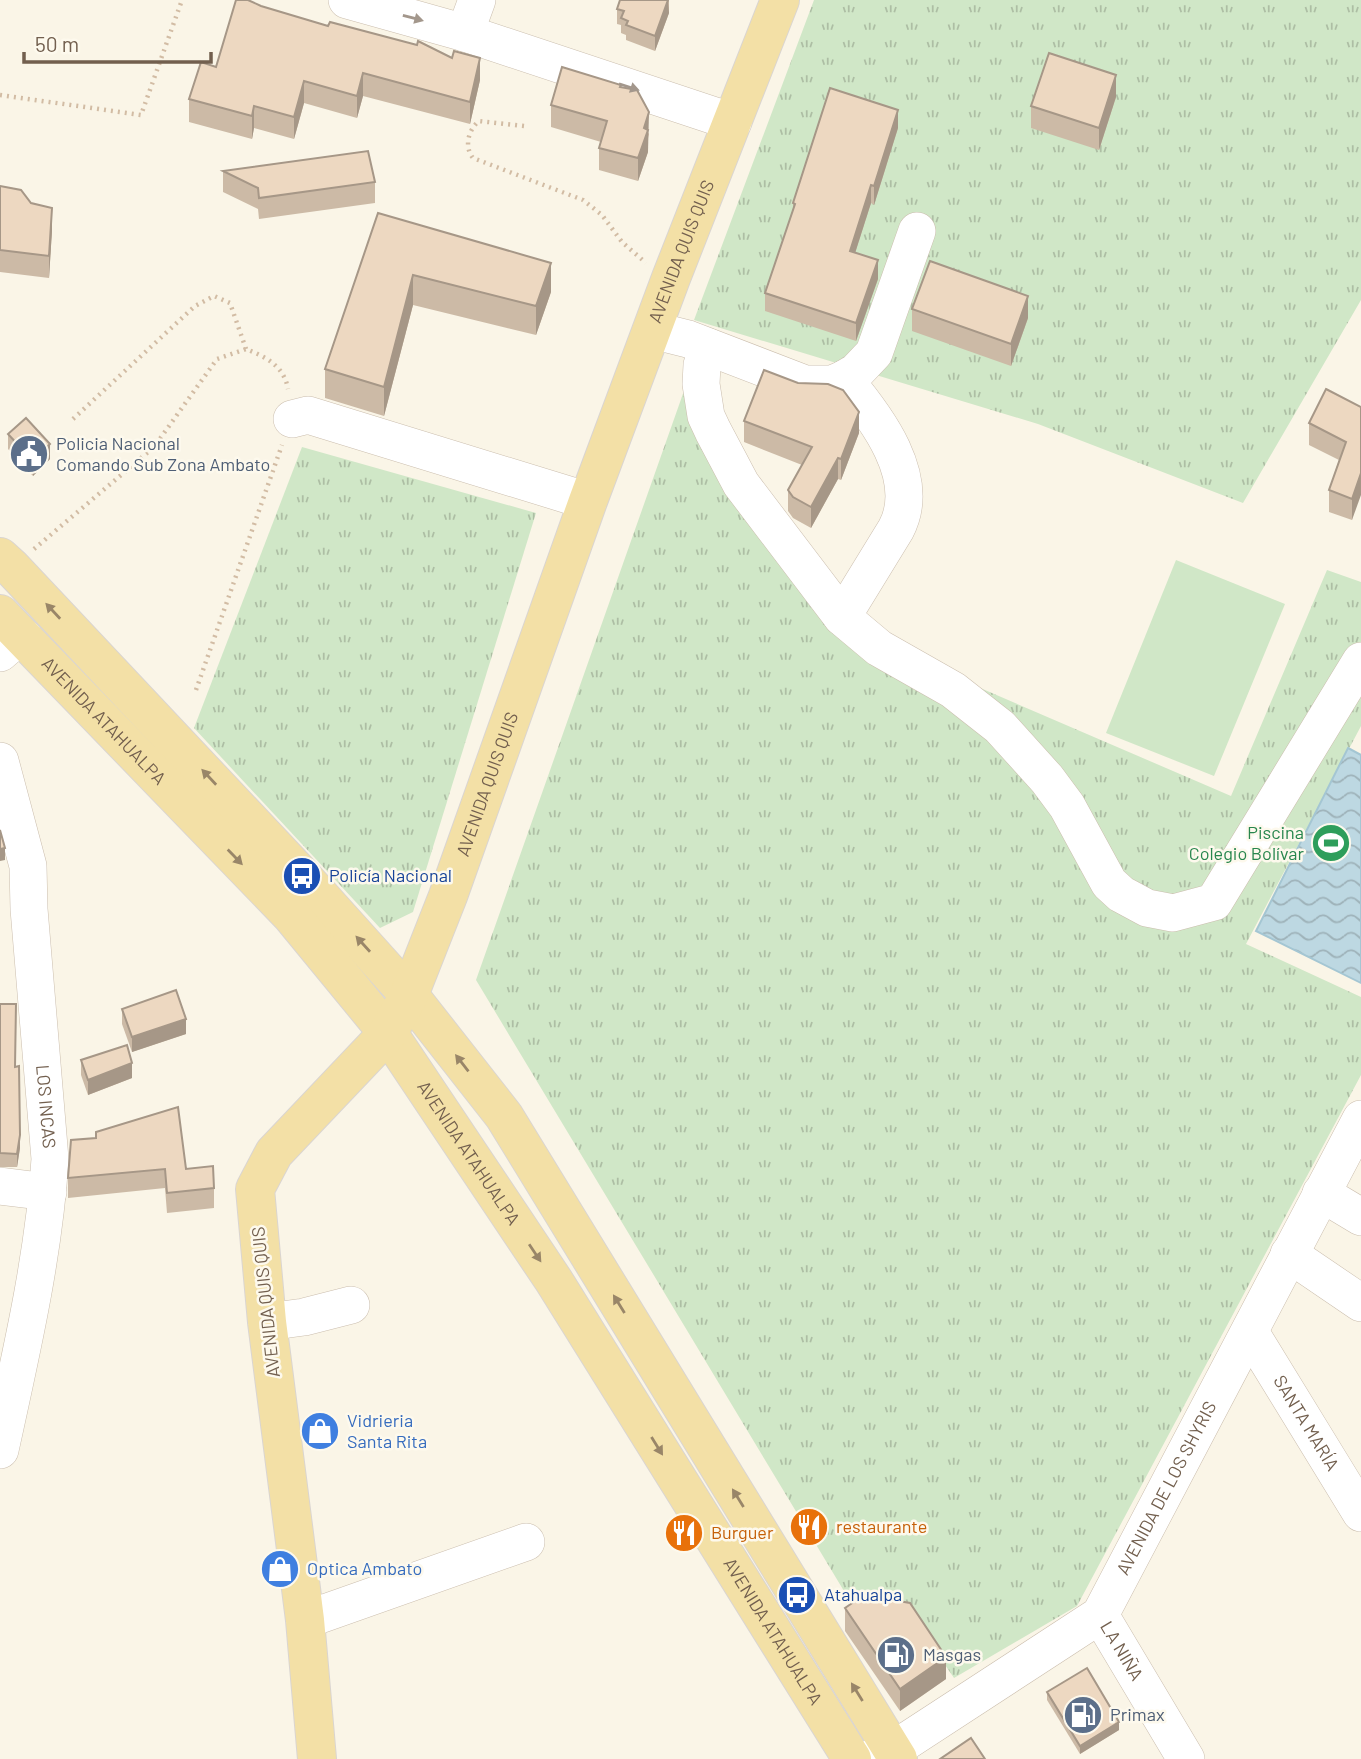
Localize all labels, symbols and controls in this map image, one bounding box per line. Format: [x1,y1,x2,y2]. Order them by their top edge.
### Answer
one-way arrow [402,13,424,24]
scale bar [24,21,212,65]
text: 50 m [35,31,79,56]
one-way arrow [619,82,640,93]
street label: AVENIDA QUIS QUIS [643,177,718,326]
place label: Policia Nacional Comando Sub Zona Ambato [56,432,270,475]
public building icon: Policia Nacional Comando Sub Zona Ambato [8,433,50,475]
one-way arrow [46,603,62,620]
street label: AVENIDA ATAHUALPA [38,652,171,789]
street label: AVENIDA QUIS QUIS [451,709,522,859]
one-way arrow [201,769,217,786]
place label: Piscina Colegio Bolívar [1189,821,1304,864]
sports icon: Piscina Colegio Bolívar [1310,822,1352,864]
one-way arrow [226,848,242,865]
bus stop icon: Policía Nacional [281,855,323,897]
place label: Policía Nacional [329,864,452,886]
one-way arrow [356,936,372,953]
one-way arrow [455,1054,470,1071]
street label: LOS INCAS [32,1064,61,1149]
street label: AVENIDA ATAHUALPA [413,1076,525,1229]
street label: AVENIDA QUIS QUIS [246,1226,284,1379]
one-way arrow [528,1244,542,1262]
one-way arrow [613,1295,626,1314]
street label: SANTA MARÍA [1269,1371,1344,1474]
street label: AVENIDA DE LOS SHYRIS [1111,1397,1221,1578]
place label: Vidrieria Santa Rita [347,1409,427,1452]
shop icon: Vidrieria Santa Rita [299,1410,341,1452]
one-way arrow [650,1436,663,1455]
one-way arrow [732,1489,744,1508]
restaurant icon: restaurante [788,1506,830,1548]
restaurant icon: Burguer [663,1512,705,1554]
place label: restaurante [836,1515,927,1537]
place label: Burguer [711,1521,774,1543]
shop icon: Optica Ambato [259,1548,301,1590]
street label: AVENIDA ATAHUALPA [719,1554,828,1709]
place label: Optica Ambato [307,1557,422,1579]
bus stop icon: Atahualpa [776,1574,818,1616]
place label: Atahualpa [824,1583,902,1605]
street label: LA NIÑA [1096,1617,1149,1684]
fuel station icon: Masgas [875,1634,917,1676]
place label: Masgas [923,1643,981,1665]
one-way arrow [851,1683,863,1702]
fuel station icon: Primax [1062,1694,1104,1736]
place label: Primax [1110,1703,1165,1725]

